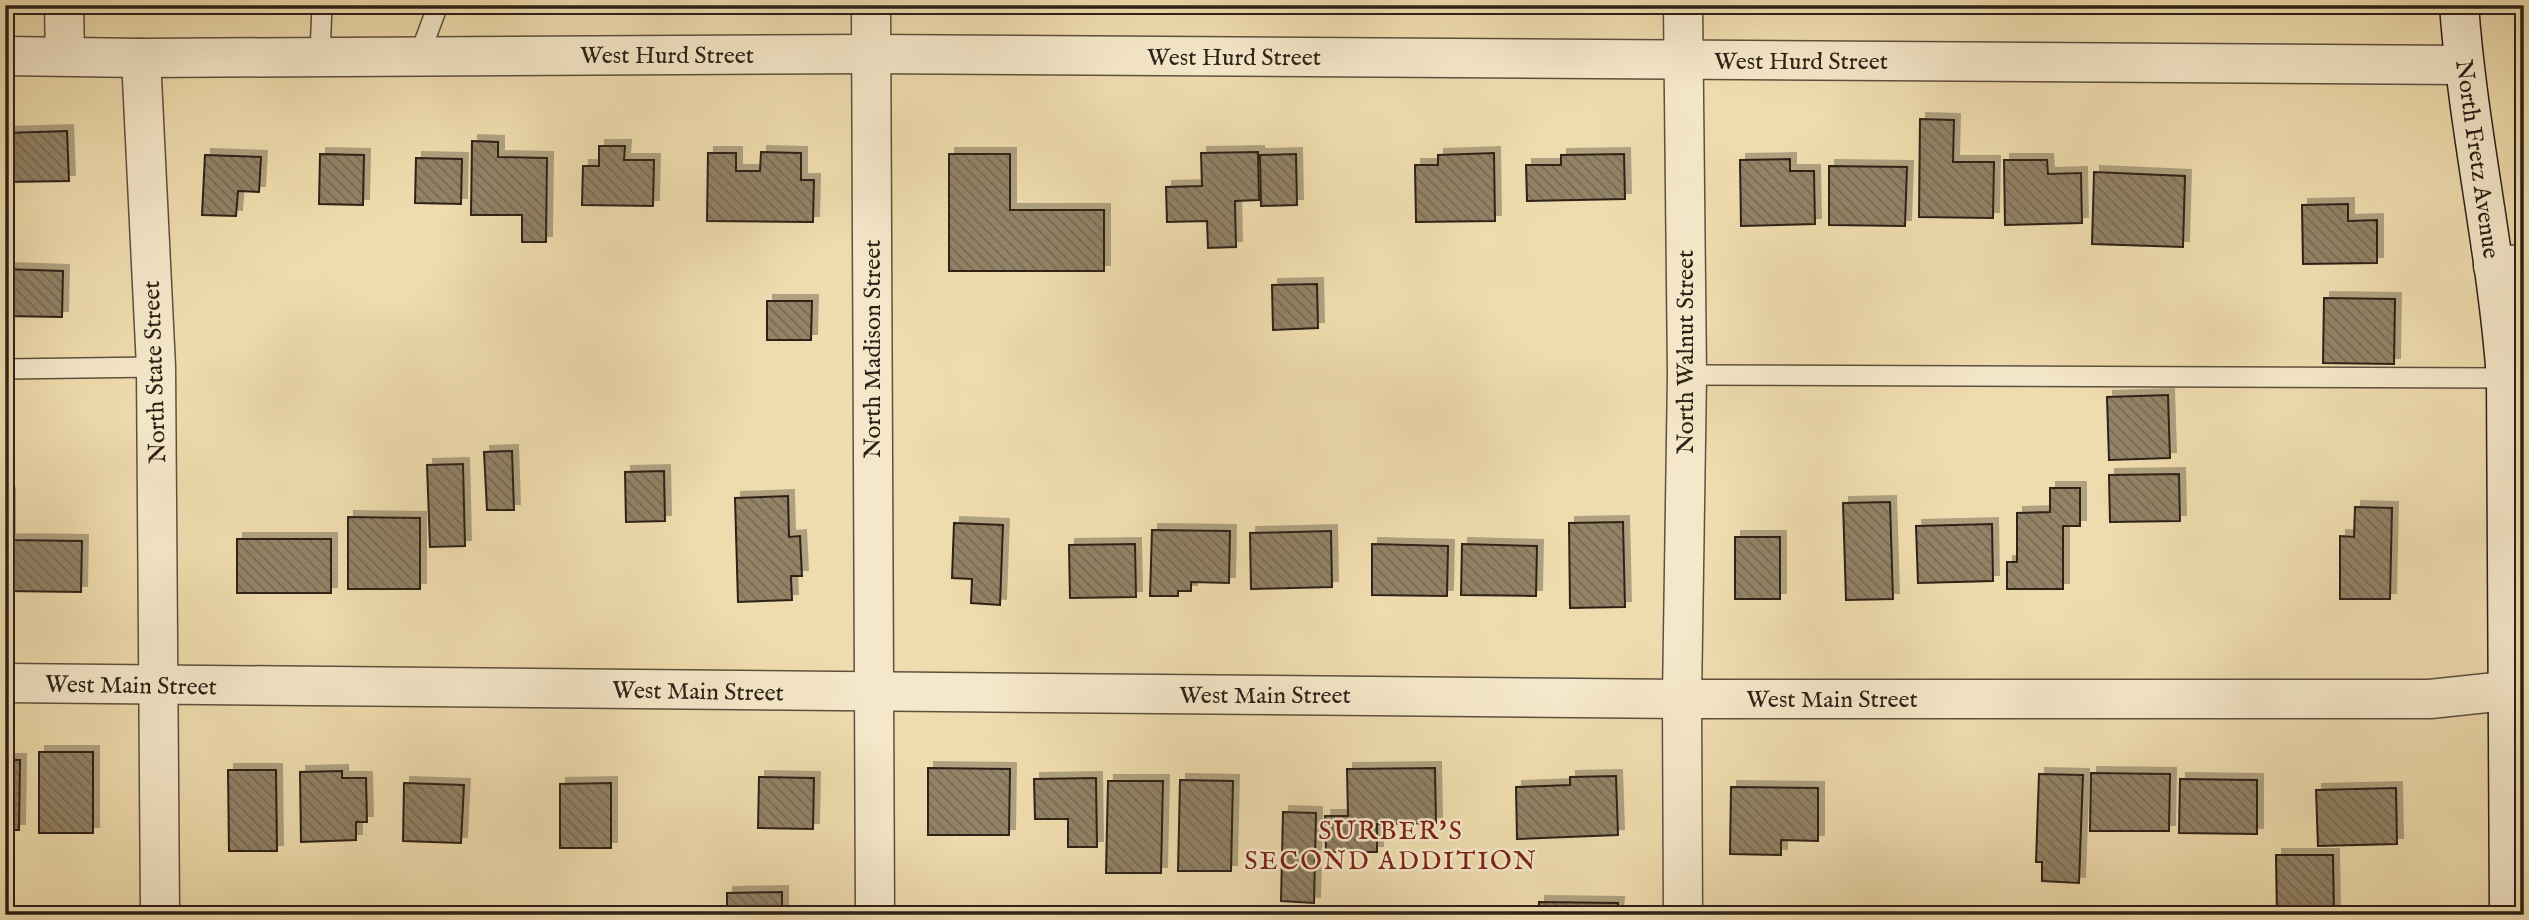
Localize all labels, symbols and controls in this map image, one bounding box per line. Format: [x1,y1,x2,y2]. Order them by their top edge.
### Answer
street label: West Hurd Street [580,41,754,72]
street label: West Hurd Street [1147,43,1321,74]
street label: West Hurd Street [1714,47,1888,78]
street label: North Fretz Avenue [2447,58,2506,261]
street label: North Madison Street [858,239,889,459]
street label: North Walnut Street [1671,250,1702,454]
street label: North State Street [137,280,174,464]
street label: West Main Street [45,670,217,703]
street label: West Main Street [612,676,784,709]
street label: West Main Street [1179,681,1351,712]
street label: West Main Street [1746,685,1918,716]
district label: SURBER'S SECOND ADDITION [1244,815,1538,878]

